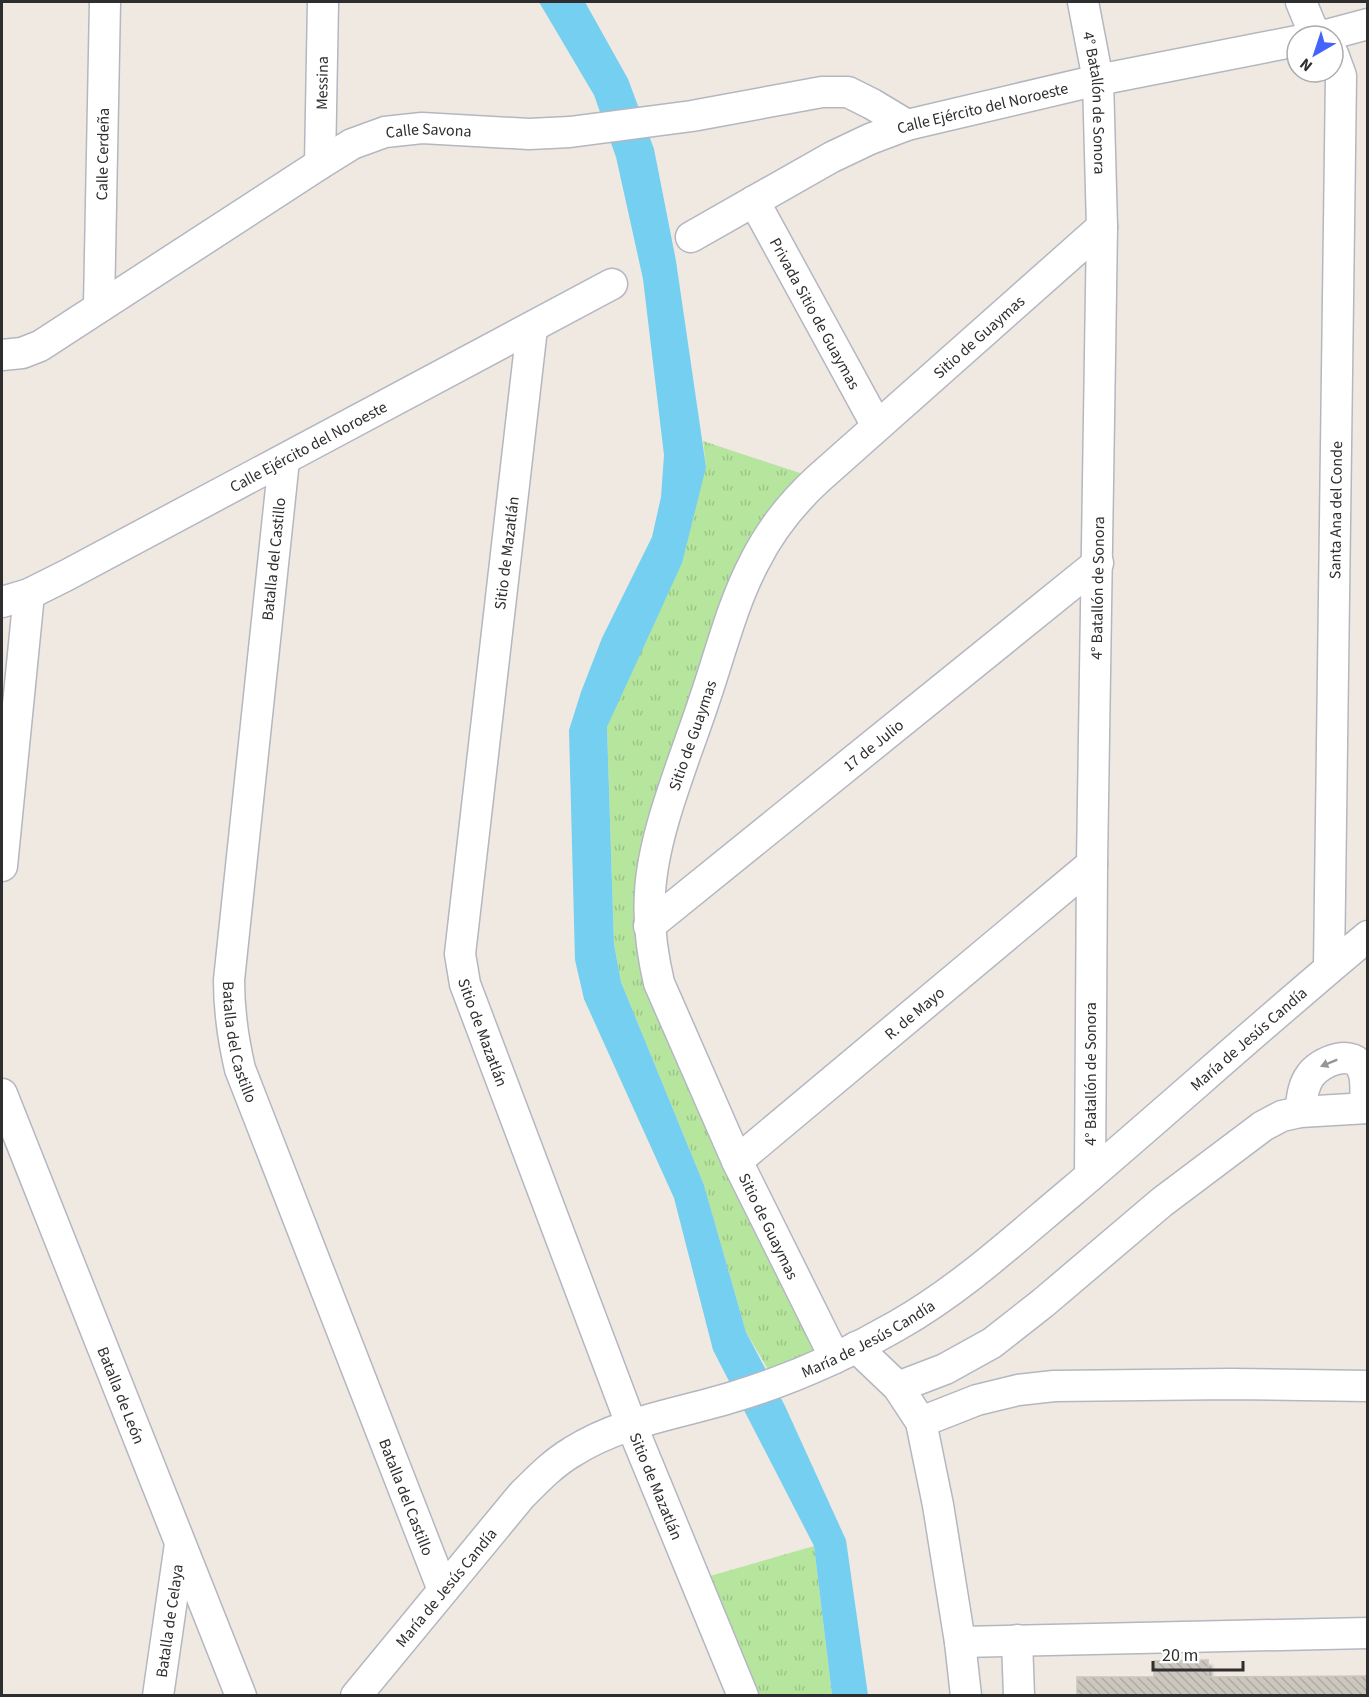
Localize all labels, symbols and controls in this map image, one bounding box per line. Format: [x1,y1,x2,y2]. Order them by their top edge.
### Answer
north arrow [1285,24,1345,84]
street label: 4° Batallón de Sonora [1077,30,1111,175]
text: N [1295,53,1317,77]
street label: Messina [311,56,334,110]
street label: Calle Ejército del Noroeste [894,77,1070,140]
street label: Calle Cerdeña [91,107,115,201]
street label: Calle Savona [385,118,472,144]
street label: Privada Sitio de Guaymas [764,234,865,394]
street label: Sitio de Guaymas [929,290,1030,384]
street label: Calle Ejército del Noroeste [226,396,391,498]
street label: Santa Ana del Conde [1324,441,1348,579]
street label: Sitio de Mazatlán [489,495,525,611]
street label: Batalla del Castillo [257,496,291,622]
street label: 4° Batallón de Sonora [1086,516,1110,660]
street label: Sitio de Guaymas [664,677,722,794]
street label: 17 de Julio [839,714,909,777]
street label: Sitio de Mazatlán [452,977,513,1090]
street label: Batalla del Castillo [217,981,262,1106]
street label: R. de Mayo [880,982,950,1045]
street label: María de Jesús Candía [1186,982,1312,1096]
street label: 4° Batallón de Sonora [1080,1002,1102,1146]
one-way arrow [1319,1058,1337,1068]
street label: Sitio de Guaymas [733,1170,804,1284]
street label: María de Jesús Candía [798,1295,940,1384]
street label: Batalla de León [91,1344,150,1447]
street label: Sitio de Mazatlán [624,1430,688,1543]
street label: Batalla del Castillo [373,1436,439,1559]
street label: María de Jesús Candía [391,1524,502,1652]
street label: Batalla de Celaya [151,1563,189,1679]
scale bar [1153,1634,1243,1672]
text: 20 m [1162,1643,1198,1668]

